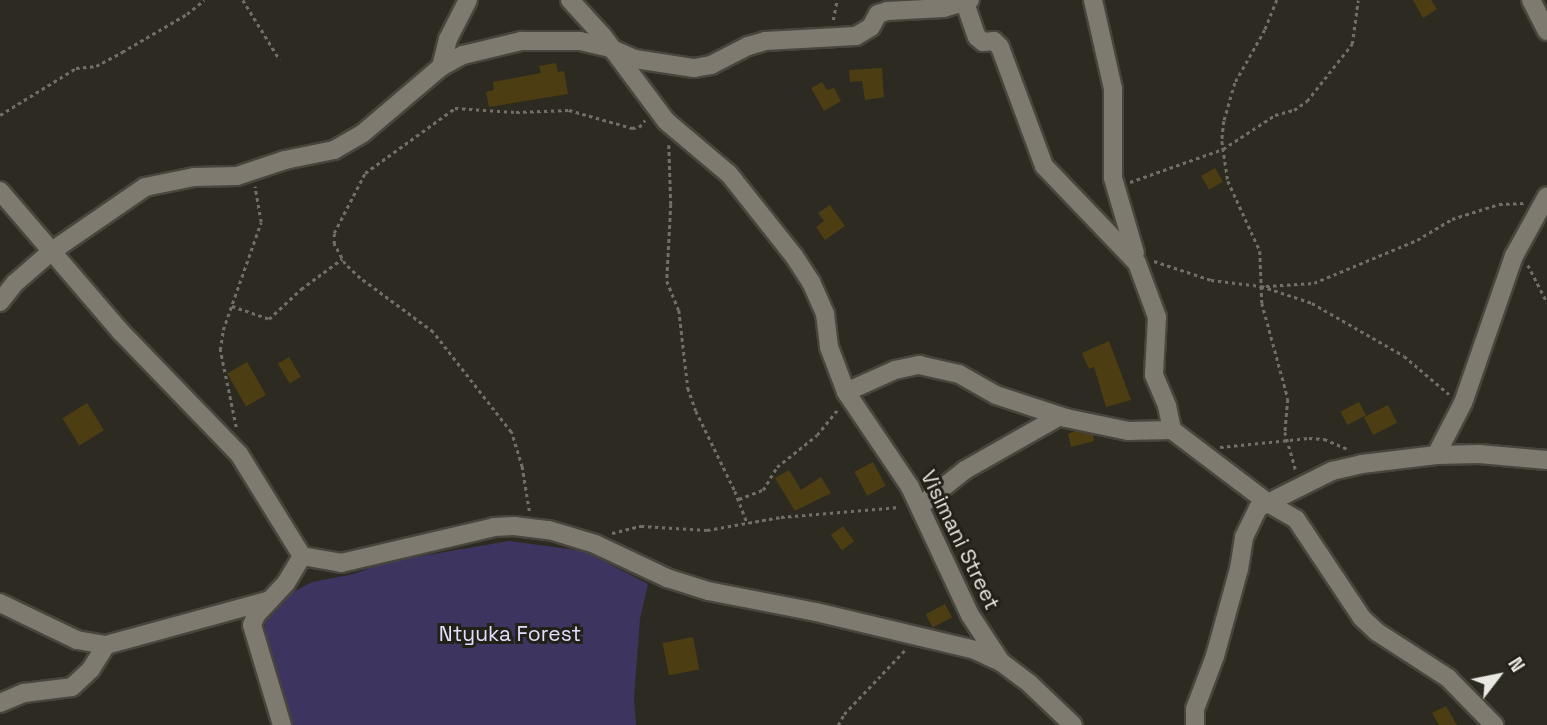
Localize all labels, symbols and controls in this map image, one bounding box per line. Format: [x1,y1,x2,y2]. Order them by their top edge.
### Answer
street label: Visimani Street [915,466,1005,614]
park label: Ntyuka Forest [439,621,581,647]
north arrow [1463,641,1533,711]
text: N [1502,653,1530,677]

